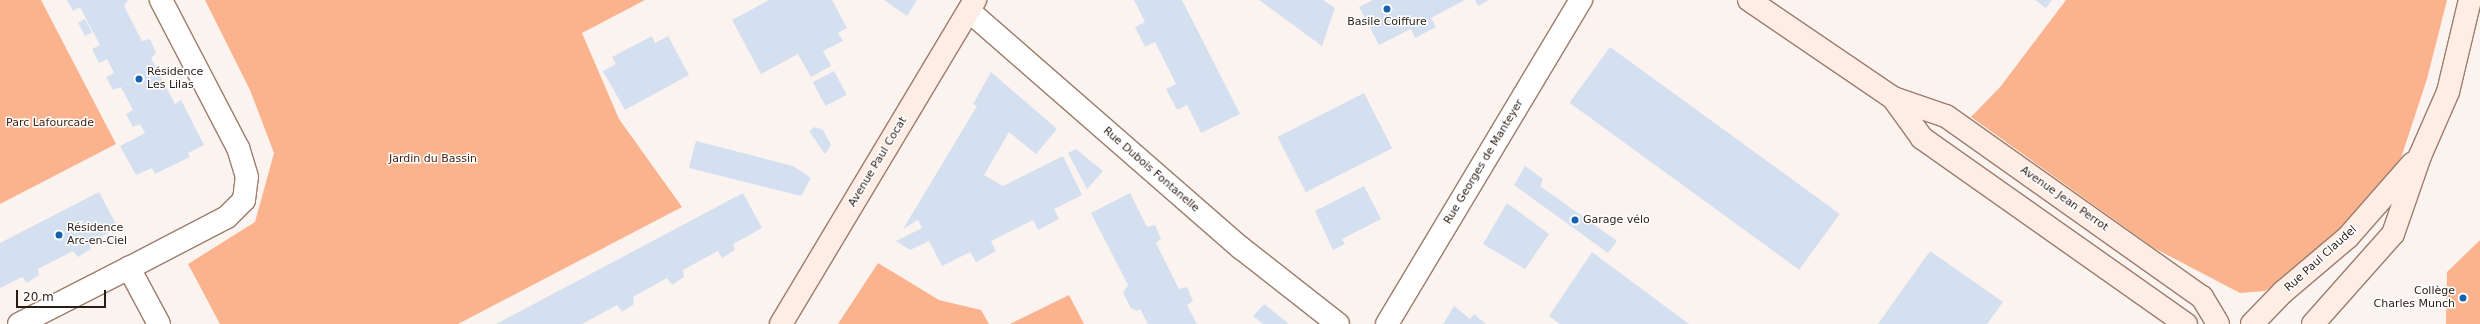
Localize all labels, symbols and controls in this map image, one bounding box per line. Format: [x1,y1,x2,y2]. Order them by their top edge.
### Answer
marker: Basile Coiffure [1382,4,1392,14]
place label: Basile Coiffure [1347,15,1427,29]
place label: Résidence Les Lilas [147,66,203,92]
marker: Résidence Les Lilas [134,74,144,84]
street label: Rue Georges de Manteyer [1442,97,1526,227]
street label: Avenue Paul Cocat [846,115,910,209]
park label: Parc Lafourcade [6,116,94,130]
street label: Rue Dubois Fontanelle [1100,125,1202,215]
park label: Jardin du Bassin [389,152,477,166]
street label: Avenue Jean Perrot [2018,164,2110,234]
place label: Garage vélo [1583,213,1650,227]
marker: Garage vélo [1570,215,1580,225]
place label: Résidence Arc-en-Ciel [67,222,127,248]
street label: Rue Paul Claudel [2282,223,2360,295]
marker: Résidence Arc-en-Ciel [54,230,64,240]
scale bar [18,282,108,308]
place label: Collège Charles Munch [2374,285,2455,311]
text: 20 m [23,290,54,304]
marker: Collège Charles Munch [2458,293,2468,303]

